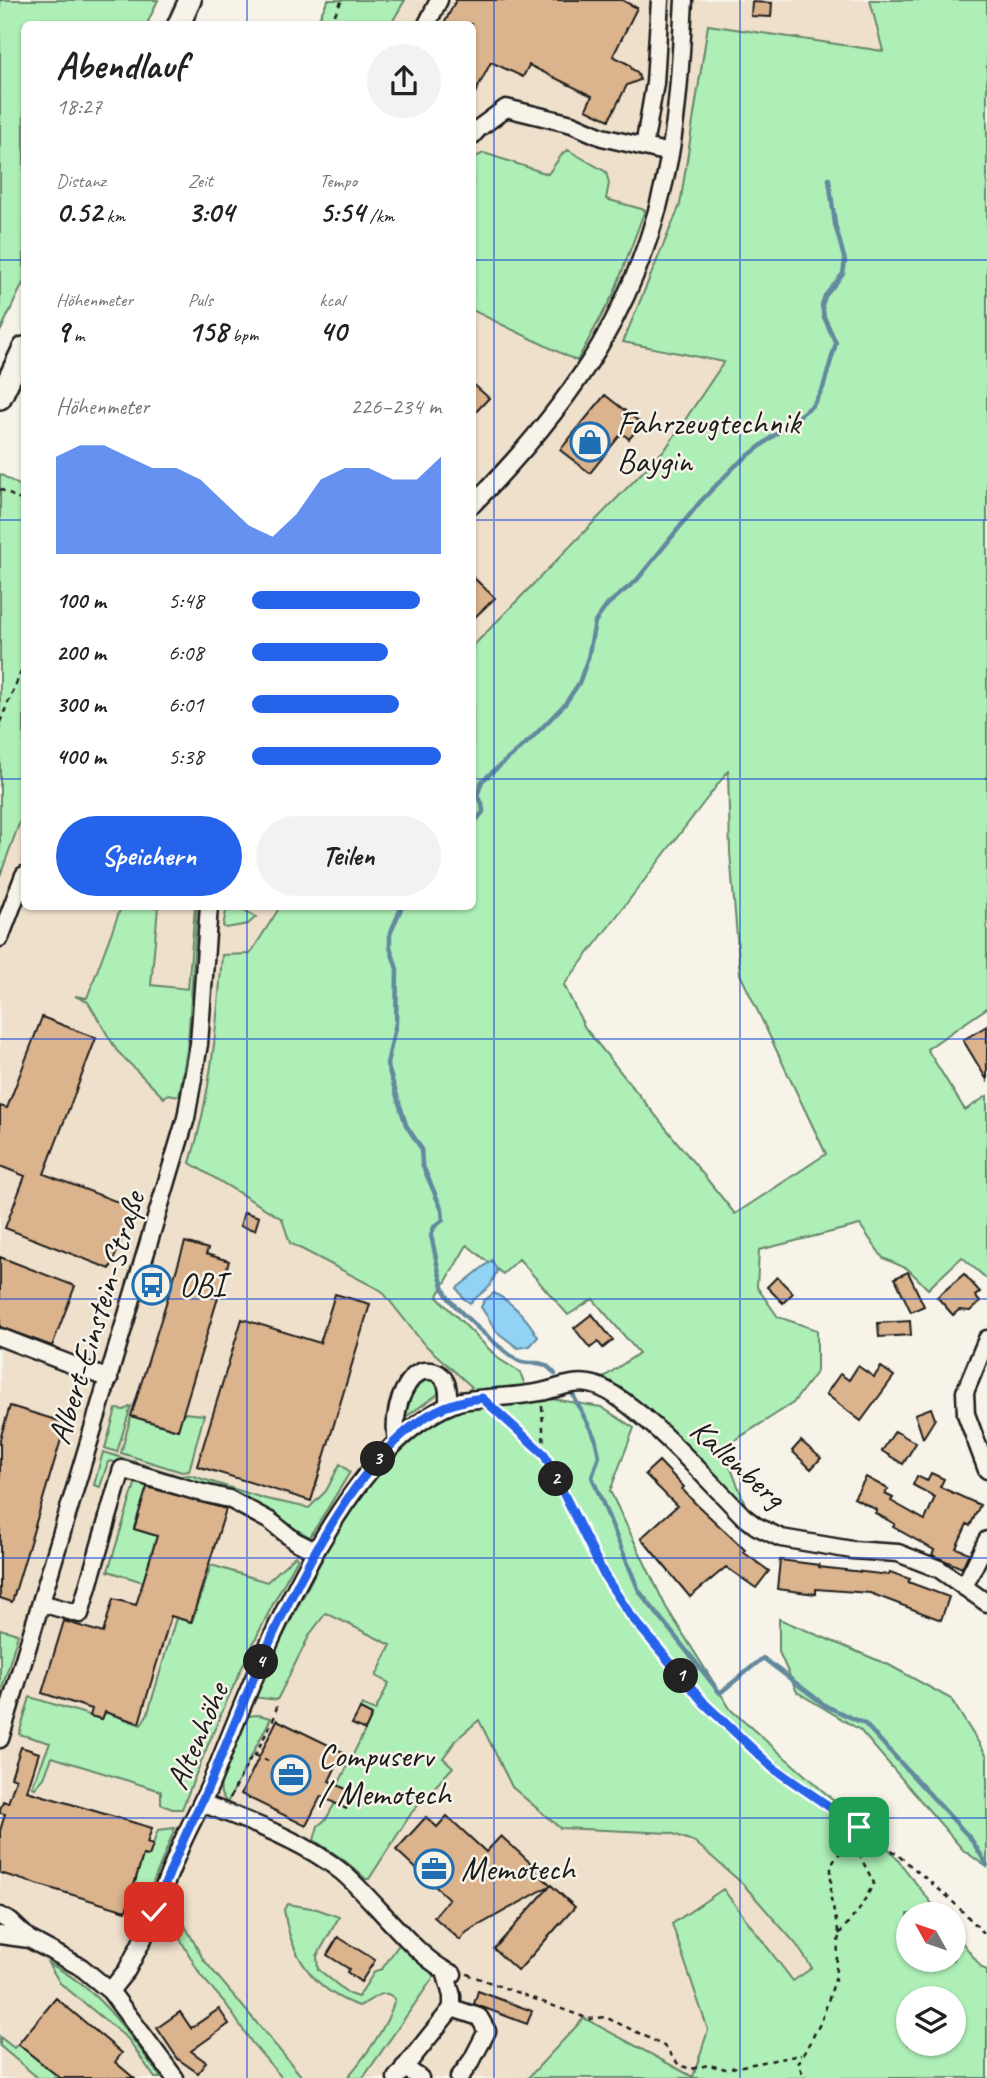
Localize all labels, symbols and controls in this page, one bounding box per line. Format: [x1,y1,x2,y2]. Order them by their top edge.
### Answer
text: Abendlauf [56,42,186,89]
button: share [367,44,441,118]
text: 18:27 [56,92,102,121]
text: Distanz [56,169,106,193]
text: Zeit [188,169,213,193]
text: Tempo [319,169,357,193]
text: 0.52 [56,193,102,231]
text: 3:04 [188,193,234,231]
text: 5:54 [319,193,365,231]
text: km [102,204,125,228]
text: /km [365,204,394,228]
text: Höhenmeter [56,288,133,312]
text: Puls [188,288,213,312]
text: kcal [319,288,344,312]
text: 9 [56,312,69,350]
text: 158 [188,312,228,350]
text: 40 [319,312,346,350]
text: m [69,323,84,347]
text: bpm [228,323,258,347]
text: Höhenmeter [56,392,149,421]
text: 226–234 m [350,392,441,421]
place label: Fahrzeugtechnik Baygin [617,402,802,482]
shop icon: Fahrzeugtechnik Baygin [569,421,611,463]
text: 100 m [56,586,106,615]
text: 5:48 [168,586,204,615]
text: 200 m [56,638,106,667]
text: 6:08 [168,638,204,667]
text: 300 m [56,690,106,719]
text: 6:01 [168,690,204,719]
text: 400 m [56,742,106,771]
text: 5:38 [168,742,204,771]
button: Speichern [56,816,242,896]
button: Teilen [256,816,441,896]
street label: Albert-Einstein-Straße [38,1185,155,1449]
bus stop icon: OBI [131,1264,173,1306]
place label: OBI [179,1264,232,1306]
street label: Kallenberg [681,1409,796,1519]
pin: 3 [360,1442,396,1476]
text: 3 [373,1446,382,1470]
pin: 2 [538,1462,574,1496]
text: 2 [551,1466,560,1490]
pin: 4 [244,1644,278,1680]
text: 4 [256,1649,265,1673]
pin: 1 [664,1658,698,1694]
text: 1 [676,1663,685,1687]
street label: Altenhöhe [156,1674,239,1796]
place label: Compuserv / Memotech [318,1735,452,1815]
office icon: Compuserv / Memotech [270,1754,312,1796]
pin [829,1797,889,1857]
icon: arrive [840,1808,878,1846]
office icon: Memotech [413,1848,455,1890]
place label: Memotech [461,1848,577,1890]
pin [124,1882,184,1942]
icon: check [135,1893,173,1931]
north arrow [896,1902,966,1972]
map controls [896,1902,966,2056]
button: layers [896,1986,966,2056]

